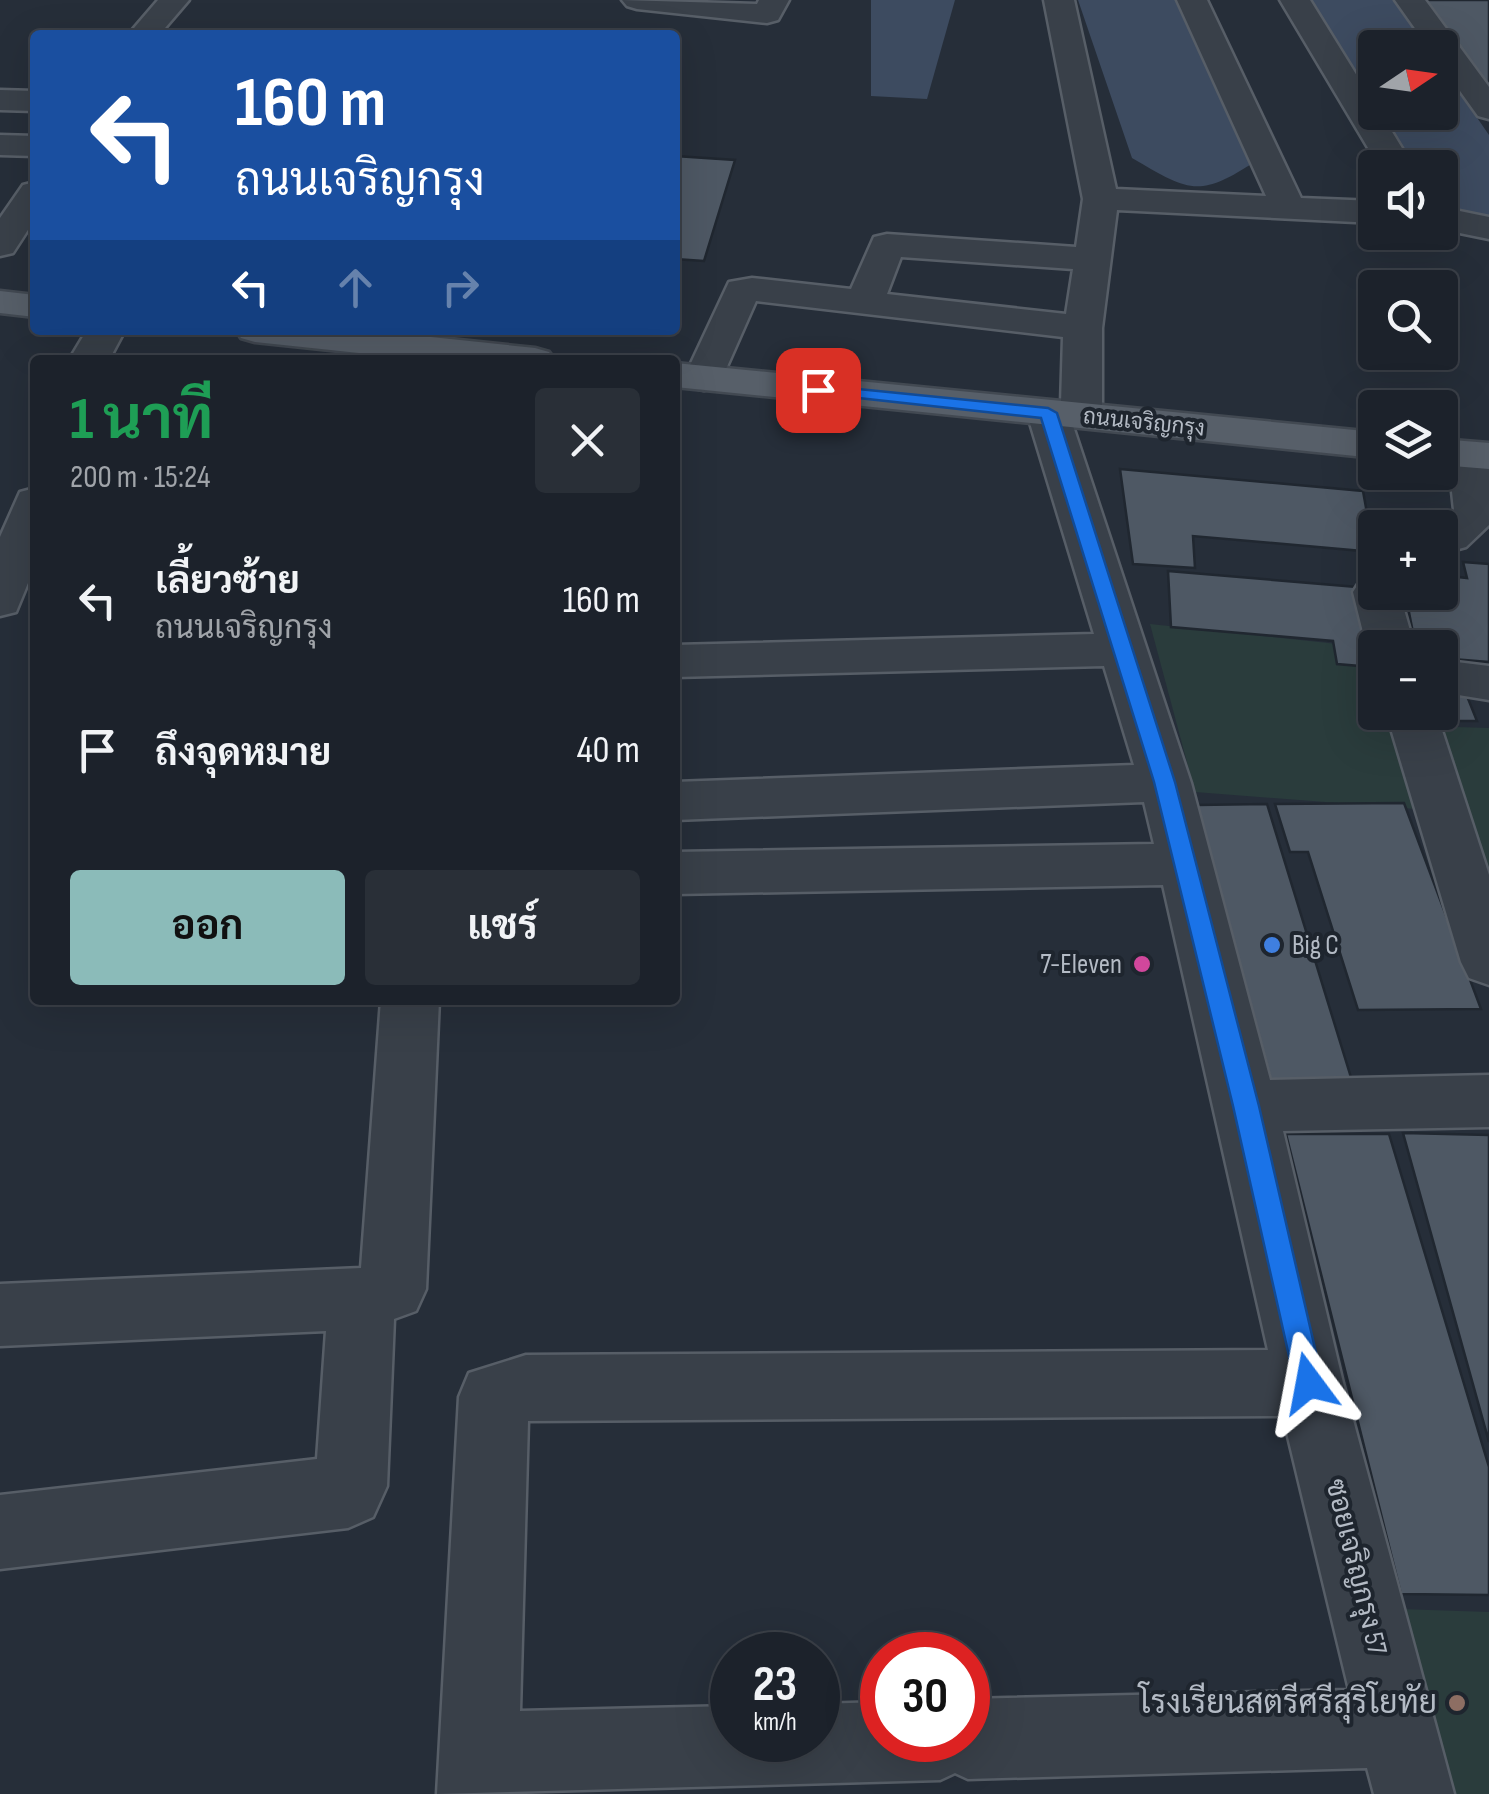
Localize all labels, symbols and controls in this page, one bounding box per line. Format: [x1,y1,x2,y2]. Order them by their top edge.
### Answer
north arrow [1358,30,1458,130]
map controls [1358,30,1458,730]
text: 160 m [235,62,386,146]
icon: left [70,70,200,200]
button: sound [1358,150,1458,250]
text: ถนนเจริญกรุง [235,154,485,209]
icon: left [223,260,278,315]
icon: ahead [328,260,383,315]
icon: right [433,260,488,315]
button: search [1358,270,1458,370]
pin [776,348,861,433]
icon: arrive [791,363,846,418]
text: 1 นาที [70,384,213,456]
button: close [535,388,640,493]
button: layers [1358,390,1458,490]
street label: ถนนเจริญกรุง [1082,402,1206,444]
text: 200 m · 15:24 [70,458,210,497]
button: + [1358,510,1458,610]
text: เลี้ยวซ้าย [155,559,300,604]
icon: left [70,573,125,628]
text: 160 m [563,578,640,623]
text: ถนนเจริญกรุง [155,609,333,648]
button: − [1358,630,1458,730]
icon: arrive [70,723,125,778]
text: 40 m [577,728,640,773]
text: ถึงจุดหมาย [155,731,331,776]
button: ออก [70,870,345,985]
button: แชร์ [365,870,640,985]
place label: Big C [1292,929,1339,962]
marker: Big C [1261,934,1283,956]
place label: 7-Eleven [1040,948,1122,981]
marker: 7-Eleven [1131,953,1153,975]
position arrow [1257,1331,1361,1435]
street label: ซอยเจริญกรุง 57 [1316,1475,1395,1659]
speed limit sign: 30 [860,1632,990,1762]
text: 23 [753,1655,797,1715]
place label: โรงเรียนสตรีศรีสุริโยทัย [1137,1681,1437,1724]
marker: โรงเรียนสตรีศรีสุริโยทัย [1446,1692,1468,1714]
text: km/h [753,1707,797,1738]

